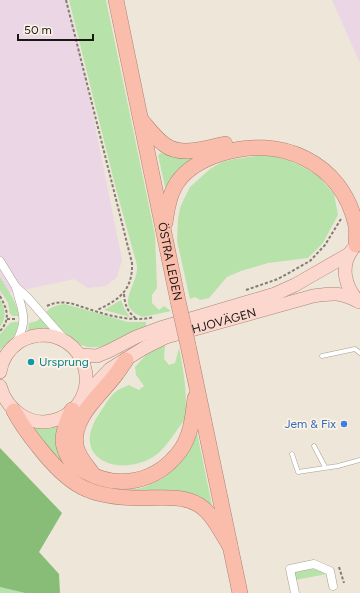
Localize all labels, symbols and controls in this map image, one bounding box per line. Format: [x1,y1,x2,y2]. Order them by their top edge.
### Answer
scale bar [18,16,93,42]
text: 50 m [24,23,52,37]
street label: ÖSTRA LEDEN [155,221,185,302]
street label: HJOVÄGEN [190,305,258,337]
place label: Ursprung [39,355,89,369]
marker: Ursprung [26,357,36,367]
place label: Jem & Fix [284,417,336,431]
marker: Jem & Fix [339,419,349,429]

